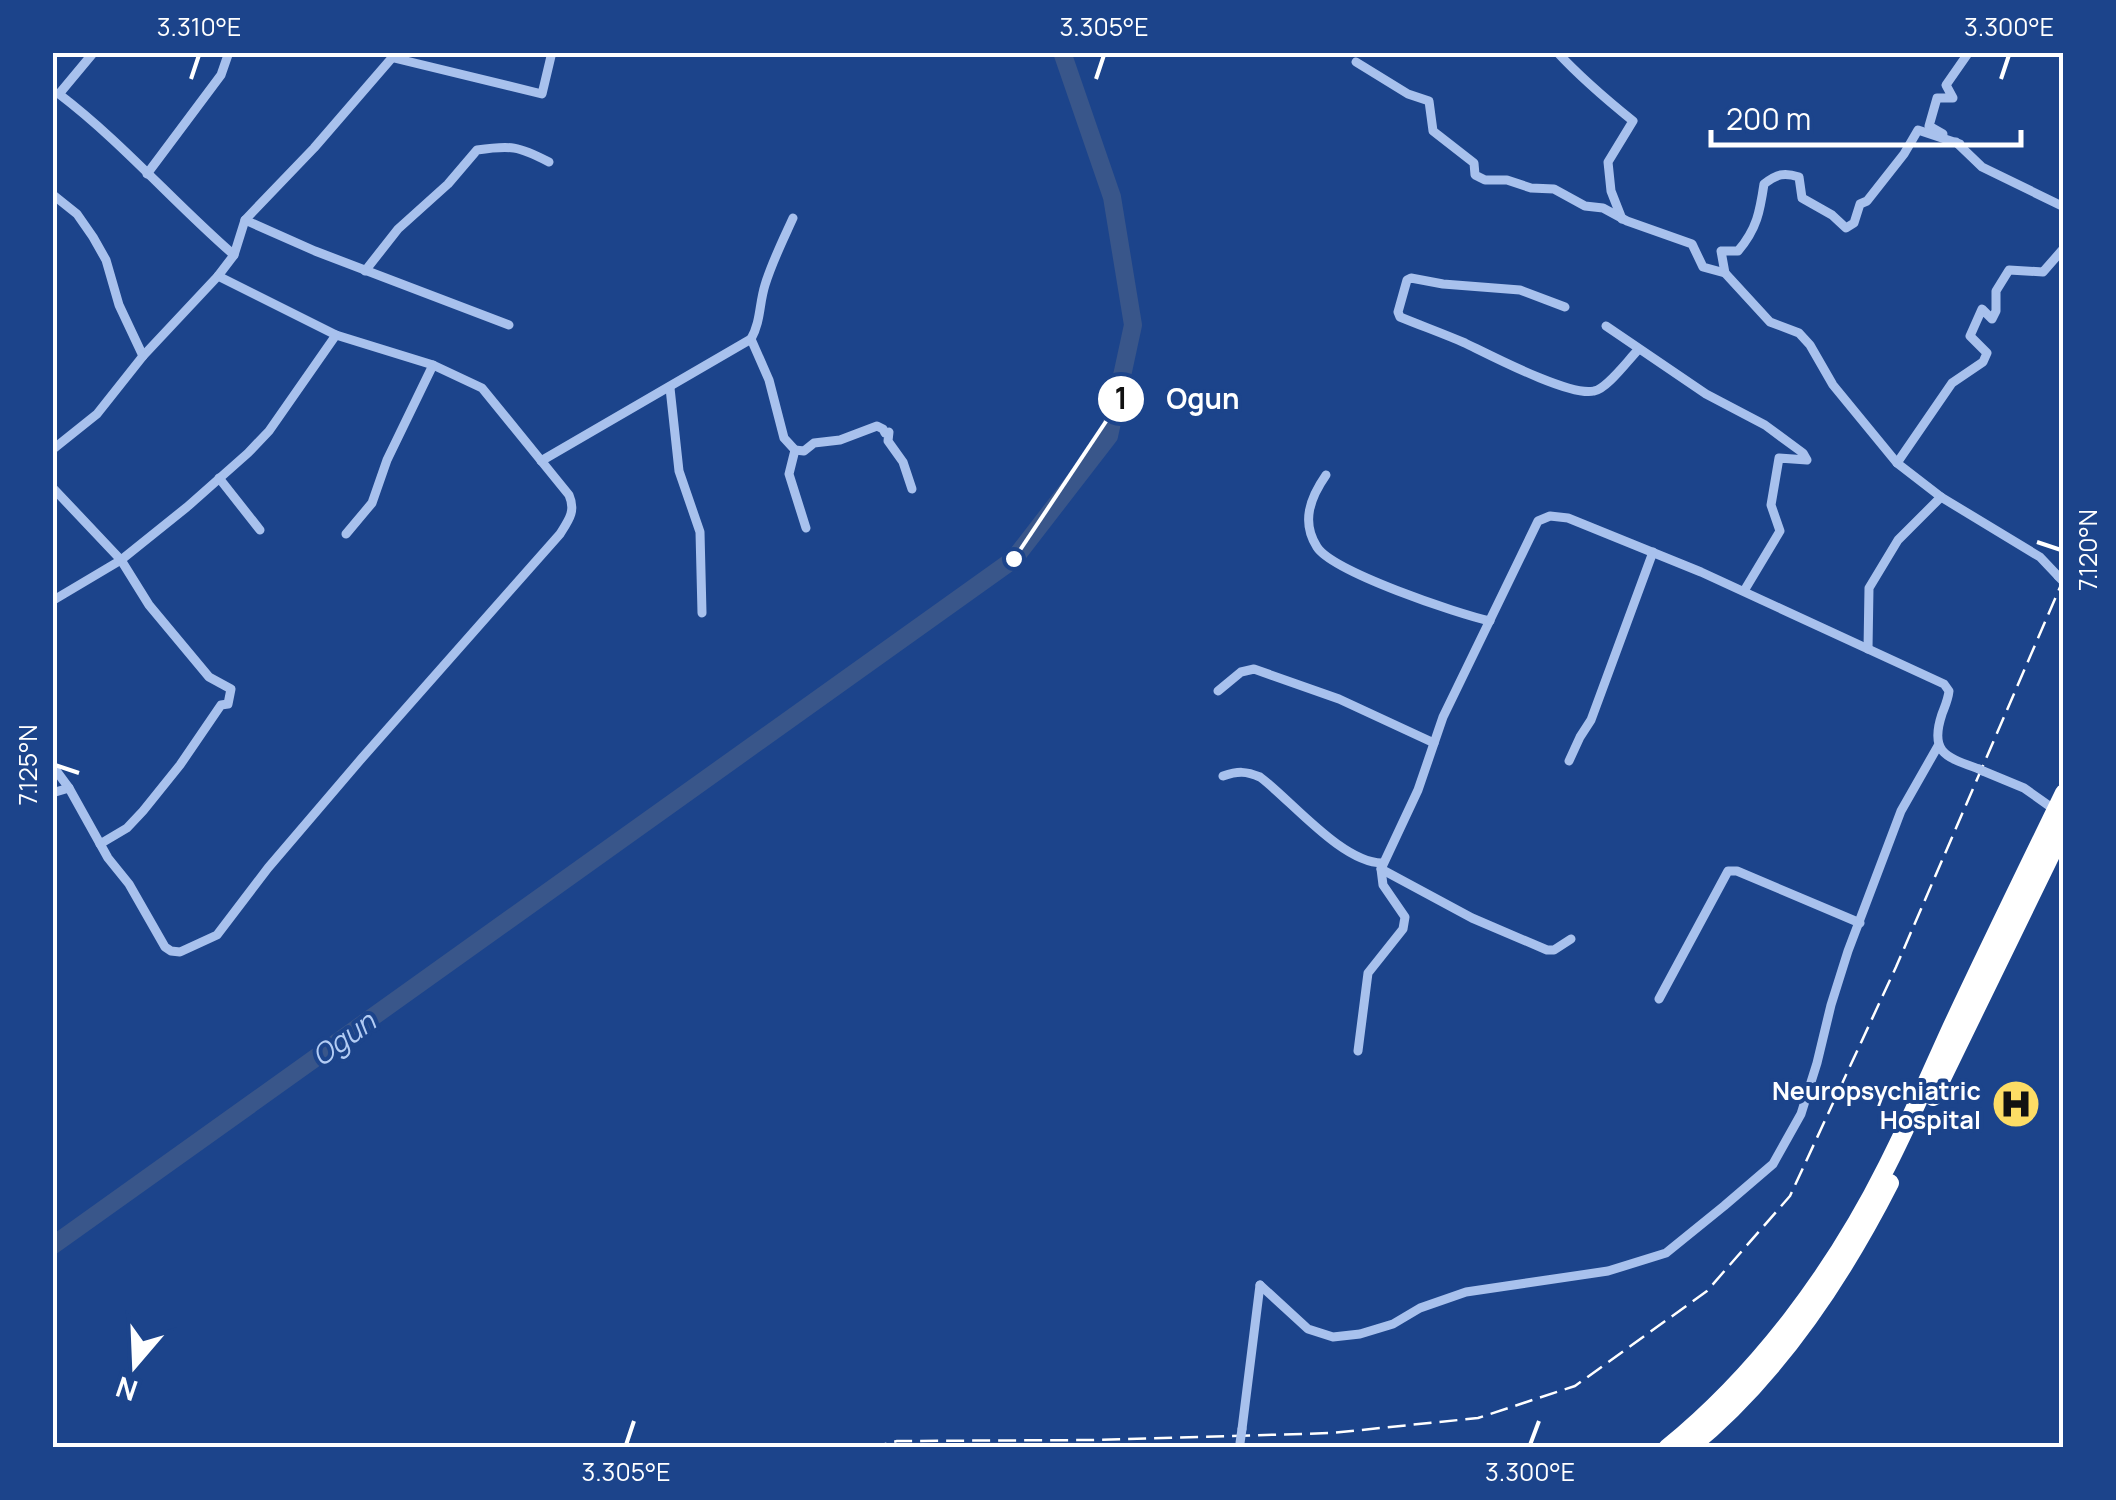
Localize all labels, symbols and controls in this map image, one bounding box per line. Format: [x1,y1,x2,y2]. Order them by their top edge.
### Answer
text: 3.310°E [157,9,241,44]
text: 3.305°E [1059,9,1149,44]
text: 3.300°E [1964,9,2054,44]
scale bar [1711,85,2021,147]
text: 200 m [1726,98,1811,139]
callout: Ogun [1096,370,1259,428]
text: 1 [1114,377,1128,418]
text: Ogun [1166,379,1240,417]
text: 7.120°N [2070,509,2105,591]
text: 7.125°N [10,724,45,806]
water label: Ogun [303,1001,384,1074]
place label: Neuropsychiatric Hospital [1772,1073,1981,1137]
hospital icon: Neuropsychiatric Hospital [1990,1078,2042,1130]
north arrow [85,1315,185,1415]
text: N [111,1368,142,1411]
text: 3.305°E [581,1454,671,1489]
text: 3.300°E [1485,1454,1575,1489]

